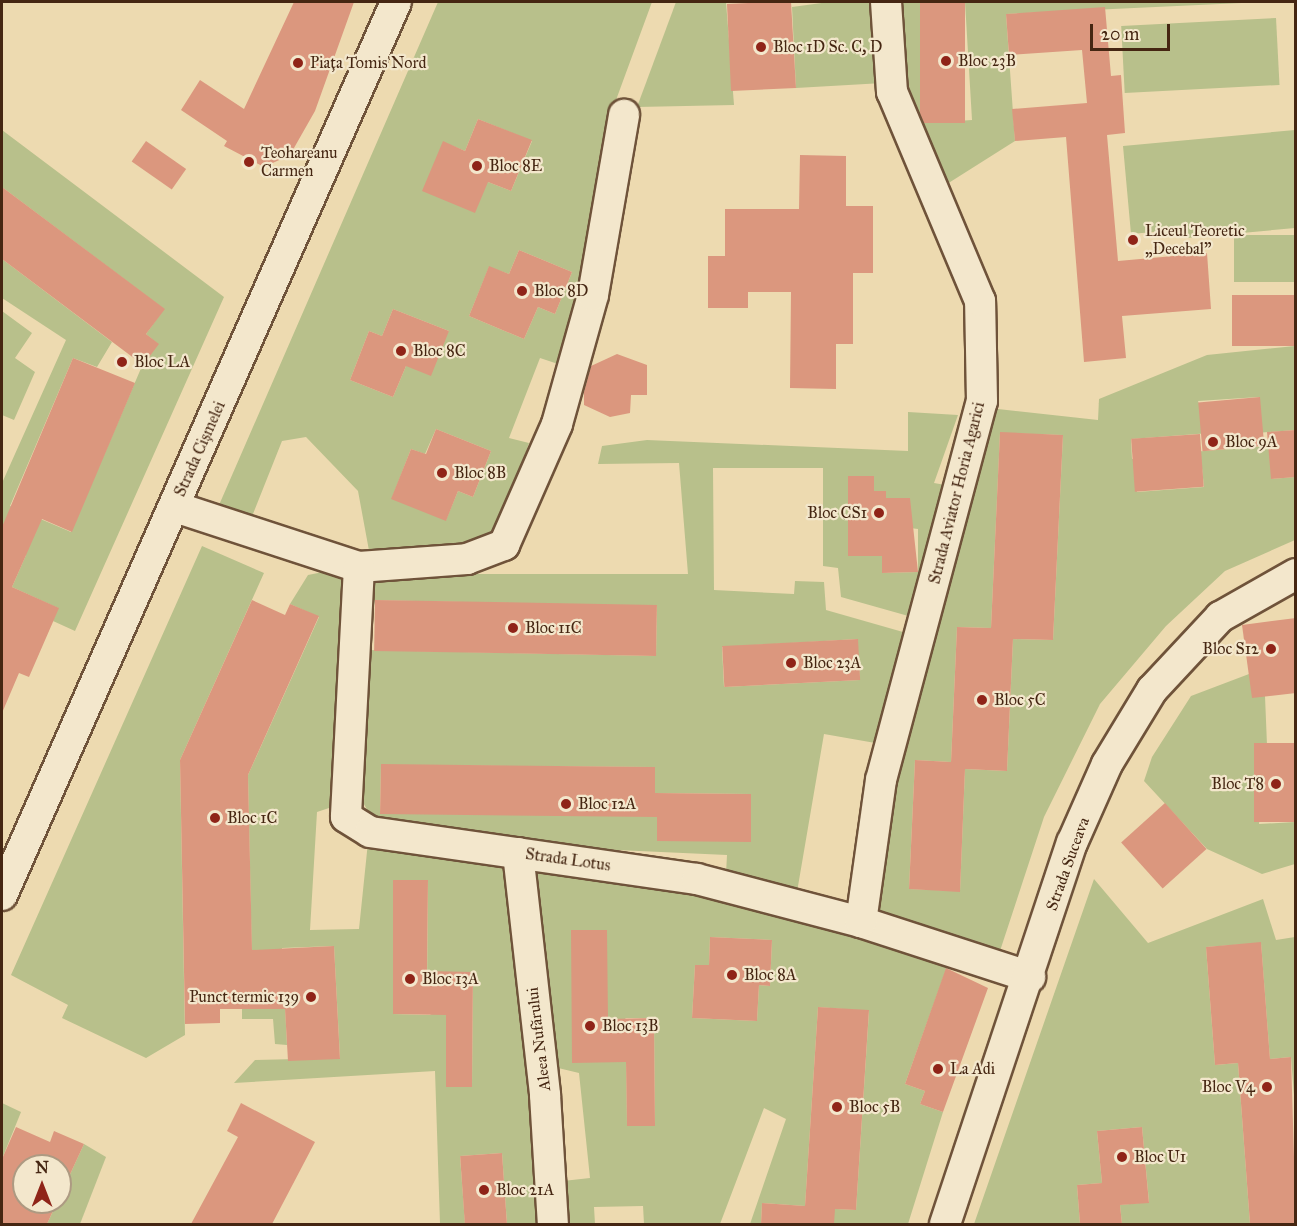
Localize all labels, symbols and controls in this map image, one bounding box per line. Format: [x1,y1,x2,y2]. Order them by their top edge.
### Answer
scale bar [1093,12,1172,50]
text: 20 m [1101,23,1139,45]
place label: Bloc 1D Sc. C, D [773,37,882,57]
marker: Bloc 1D Sc. C, D [754,40,768,54]
place label: Bloc 23B [958,51,1016,71]
place label: Piața Tomis Nord [310,53,426,73]
marker: Bloc 23B [939,54,953,68]
marker: Piața Tomis Nord [291,56,305,70]
place label: Teohareanu Carmen [261,143,337,181]
marker: Teohareanu Carmen [242,155,256,169]
place label: Bloc 8E [489,156,542,176]
marker: Bloc 8E [470,159,484,173]
place label: Liceul Teoretic „Decebal” [1145,221,1245,259]
marker: Liceul Teoretic „Decebal” [1126,233,1140,247]
place label: Bloc 8D [534,281,588,301]
marker: Bloc 8D [515,284,529,298]
place label: Bloc 8C [413,341,466,361]
marker: Bloc 8C [394,344,408,358]
place label: Bloc LA [134,352,190,372]
marker: Bloc LA [115,355,129,369]
street label: Strada Cișmelei [170,398,230,500]
street label: Strada Aviator Horia Agarici [925,400,989,586]
place label: Bloc 9A [1225,432,1278,452]
marker: Bloc 9A [1206,435,1220,449]
place label: Bloc 8B [454,463,506,483]
marker: Bloc 8B [435,466,449,480]
place label: Bloc CS1 [807,503,867,523]
marker: Bloc CS1 [872,506,886,520]
place label: Bloc 11C [525,618,582,638]
marker: Bloc 11C [506,621,520,635]
place label: Bloc S12 [1202,639,1259,659]
marker: Bloc S12 [1264,642,1278,656]
place label: Bloc 23A [803,653,861,673]
marker: Bloc 23A [784,656,798,670]
place label: Bloc 5C [994,690,1046,710]
marker: Bloc 5C [975,693,989,707]
place label: Bloc T8 [1211,774,1264,794]
marker: Bloc T8 [1269,777,1283,791]
place label: Bloc 12A [578,794,636,814]
marker: Bloc 12A [559,797,573,811]
place label: Bloc 1C [227,808,277,828]
marker: Bloc 1C [208,811,222,825]
street label: Strada Suceava [1042,815,1094,913]
street label: Strada Lotus [524,845,612,875]
place label: Bloc 8A [744,965,796,985]
marker: Bloc 8A [725,968,739,982]
place label: Bloc 13A [422,969,479,989]
marker: Bloc 13A [403,972,417,986]
street label: Aleea Nufărului [523,986,555,1092]
place label: Punct termic 139 [189,987,299,1007]
marker: Punct termic 139 [304,990,318,1004]
place label: Bloc 13B [602,1016,659,1036]
marker: Bloc 13B [583,1019,597,1033]
place label: La Adi [950,1059,995,1079]
marker: La Adi [931,1062,945,1076]
place label: Bloc V4 [1202,1077,1255,1097]
marker: Bloc V4 [1260,1080,1274,1094]
place label: Bloc 5B [849,1097,900,1117]
marker: Bloc 5B [830,1100,844,1114]
place label: Bloc U1 [1134,1147,1186,1167]
marker: Bloc U1 [1115,1150,1129,1164]
north arrow [12,1154,72,1214]
text: N [35,1158,49,1177]
place label: Bloc 21A [496,1180,554,1200]
marker: Bloc 21A [477,1183,491,1197]

